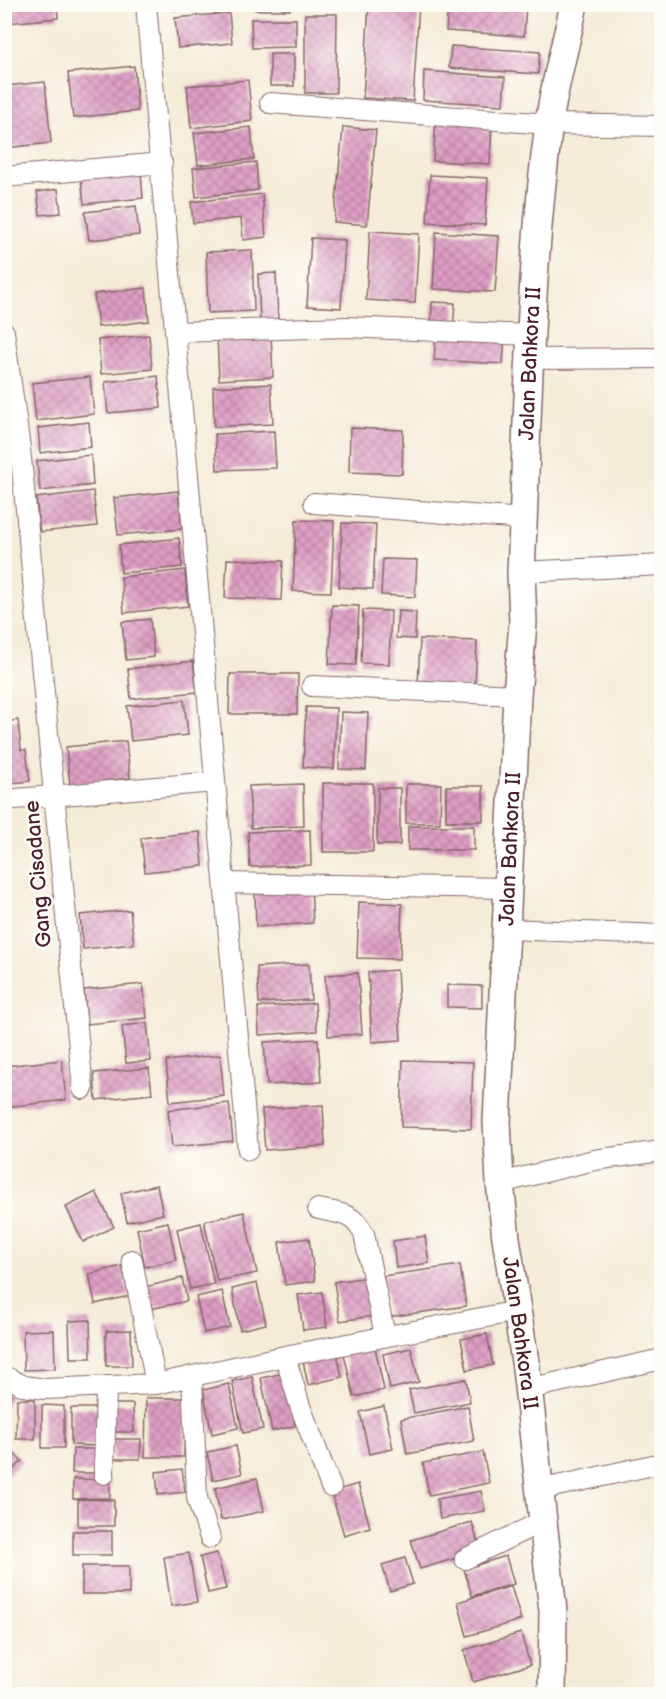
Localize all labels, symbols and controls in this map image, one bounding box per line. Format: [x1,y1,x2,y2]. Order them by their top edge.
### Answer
street label: Jalan Bahkora II [514,286,546,441]
street label: Jalan Bahkora II [494,771,526,926]
street label: Gang Cisadane [19,799,57,949]
street label: Jalan Bahkora II [497,1255,543,1411]

